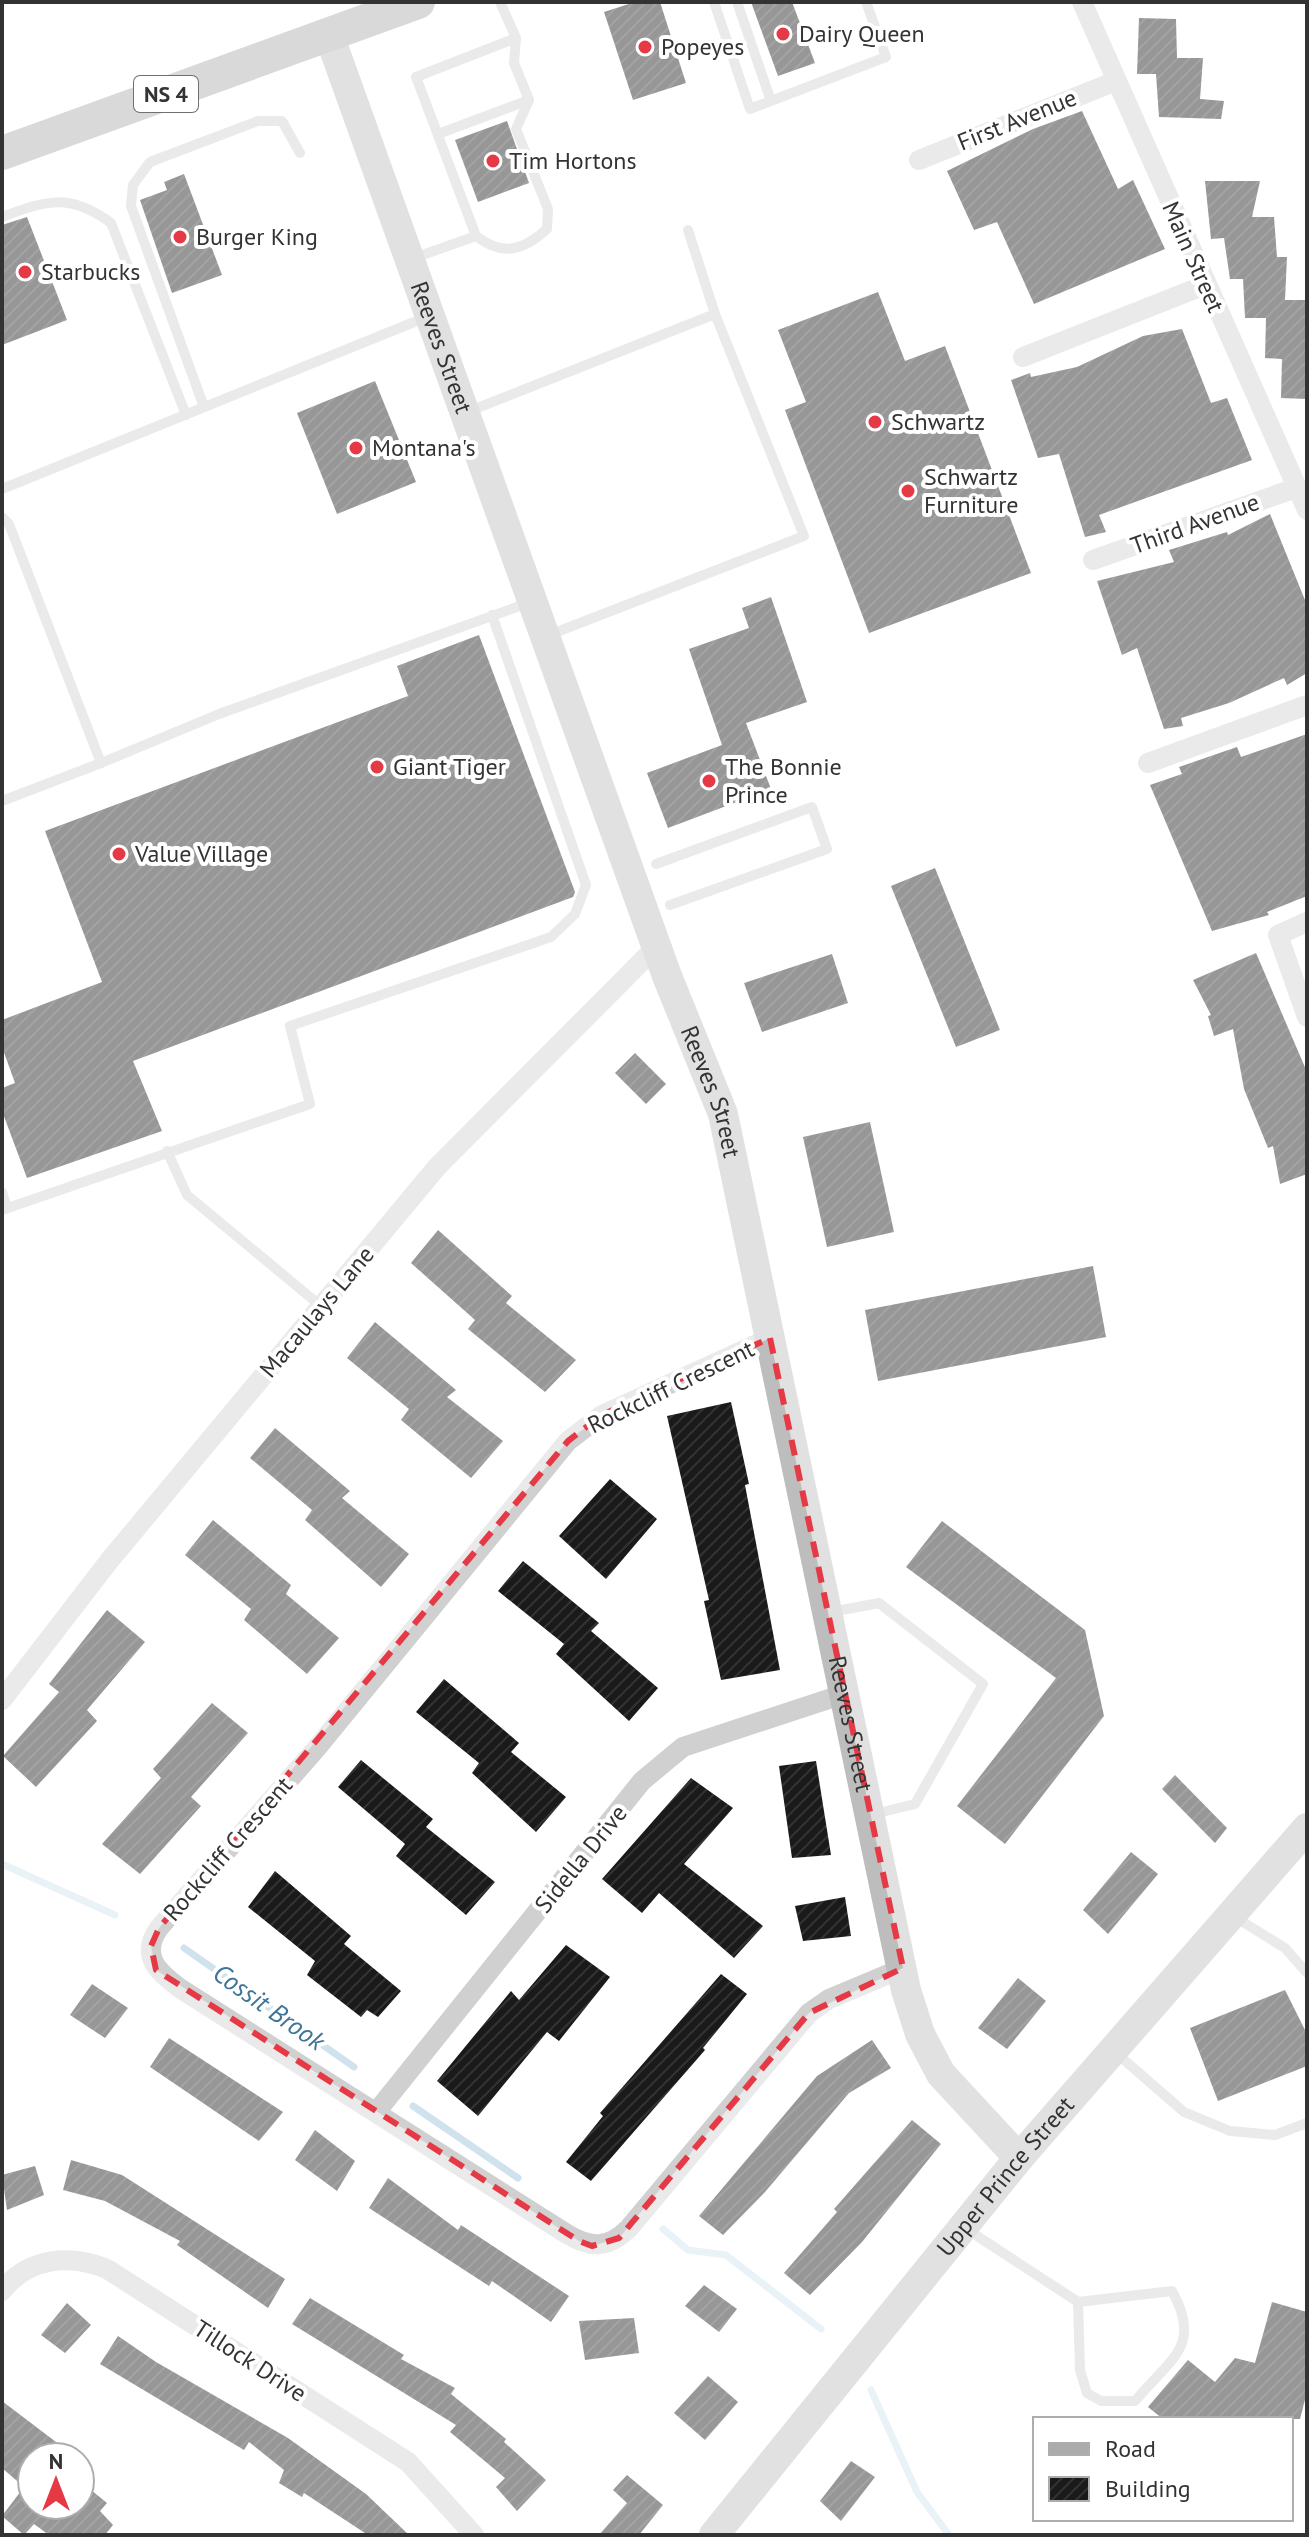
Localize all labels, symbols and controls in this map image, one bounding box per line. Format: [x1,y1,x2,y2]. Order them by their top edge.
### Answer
place label: Dairy Queen [799,18,925,49]
marker: Dairy Queen [774,25,792,43]
place label: Popeyes [661,31,744,62]
marker: Popeyes [636,38,654,56]
road number: NS 4 [134,76,198,112]
street label: First Avenue [953,82,1081,157]
place label: Tim Hortons [509,145,637,176]
marker: Tim Hortons [484,152,502,170]
street label: Main Street [1155,197,1232,317]
place label: Burger King [196,221,318,252]
marker: Burger King [171,228,189,246]
place label: Starbucks [41,256,140,287]
marker: Starbucks [16,263,34,281]
street label: Reeves Street [404,277,480,418]
place label: Schwartz [891,406,985,437]
marker: Schwartz [866,413,884,431]
place label: Montana's [372,432,476,463]
marker: Montana's [347,439,365,457]
place label: Schwartz Furniture [924,461,1019,520]
marker: Schwartz Furniture [899,482,917,500]
street label: Third Avenue [1126,486,1263,561]
place label: Giant Tiger [393,751,506,782]
place label: The Bonnie Prince [725,751,842,810]
marker: Giant Tiger [368,758,386,776]
marker: The Bonnie Prince [700,772,718,790]
place label: Value Village [134,838,268,869]
marker: Value Village [110,845,128,863]
street label: Reeves Street [674,1021,748,1160]
street label: Macaulays Lane [253,1240,381,1384]
street label: Rockcliff Crescent [582,1333,759,1440]
street label: Reeves Street [822,1653,880,1795]
street label: Rockcliff Crescent [156,1770,299,1927]
street label: Sidella Drive [528,1798,634,1919]
water label: Cossit Brook [207,1956,333,2058]
street label: Upper Prince Street [930,2090,1081,2263]
street label: Tillock Drive [188,2313,313,2409]
legend [1033,2417,1293,2521]
text: Road [1105,2433,1156,2464]
north arrow [16,2441,96,2521]
text: N [49,2447,63,2475]
text: Building [1105,2473,1191,2504]

